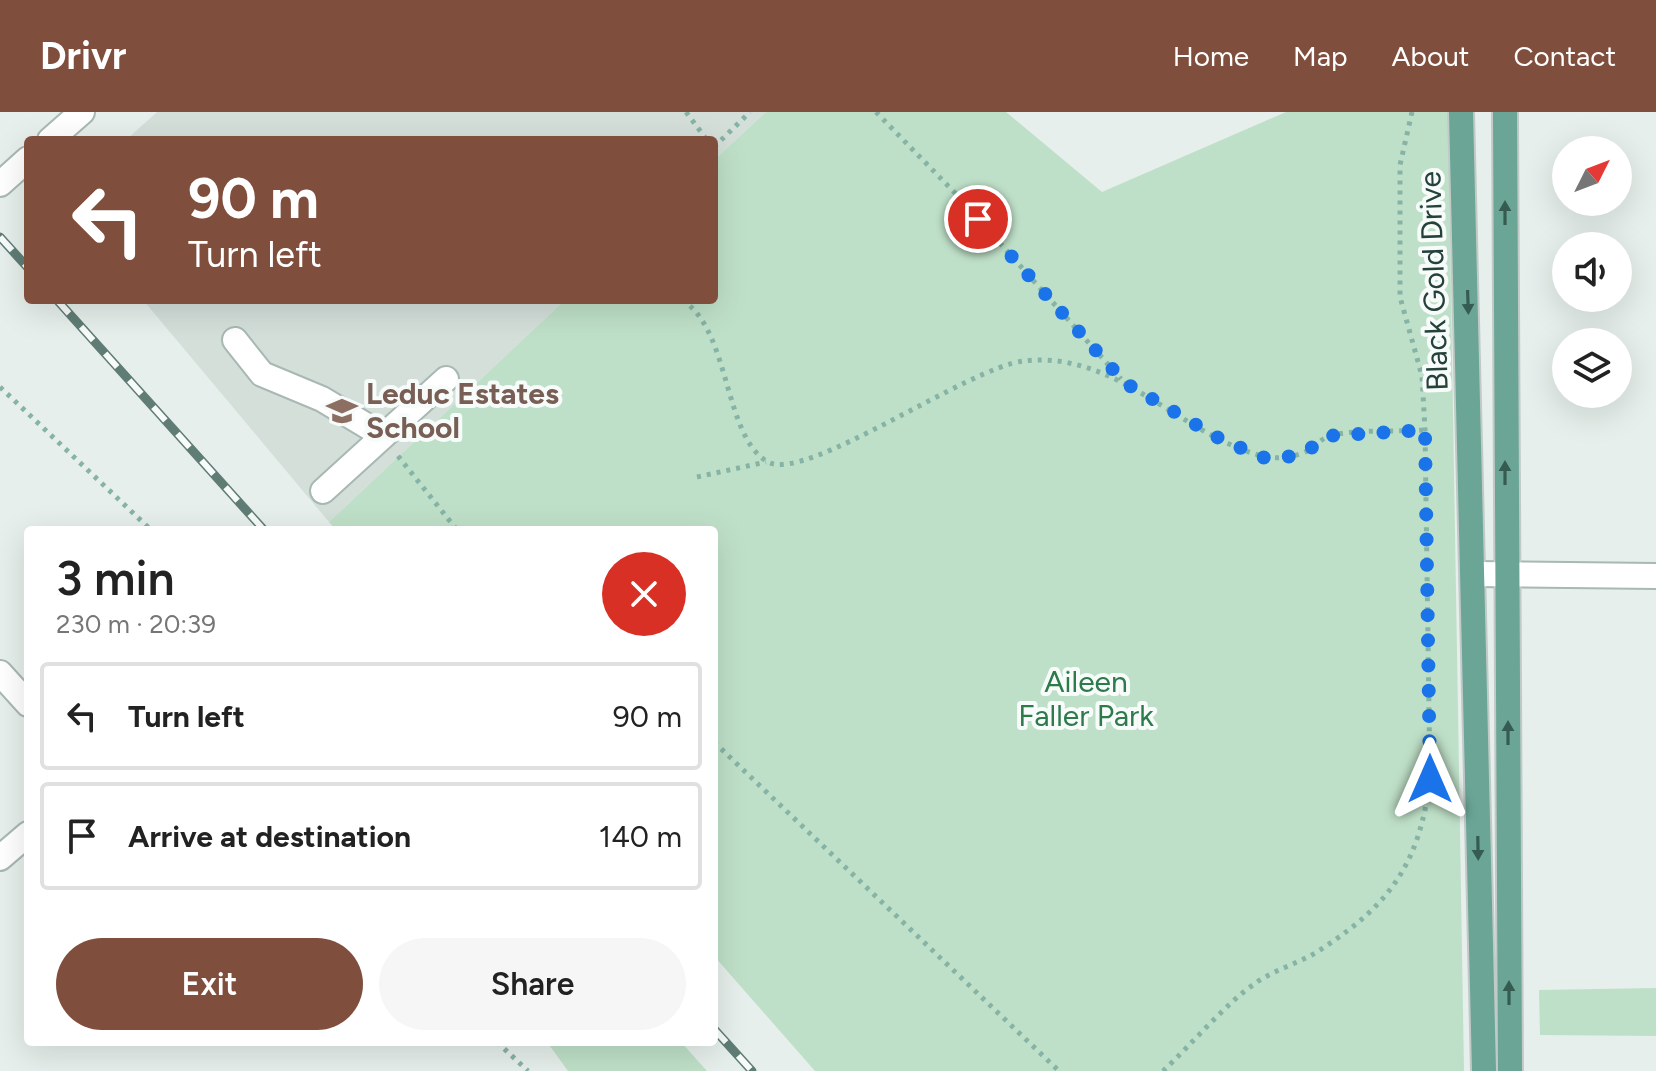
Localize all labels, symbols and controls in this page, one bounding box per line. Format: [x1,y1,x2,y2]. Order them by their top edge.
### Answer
text: Drivr [40,33,127,79]
text: Home [1173,39,1249,73]
text: Map [1293,39,1348,73]
text: About [1392,39,1469,73]
text: Contact [1513,39,1616,73]
north arrow [1552,136,1632,216]
map controls [1552,136,1632,408]
text: 90 m [188,165,319,232]
icon: left [56,168,160,272]
street label: Black Gold Drive [1411,171,1456,391]
pin [944,185,1012,253]
icon: arrive [956,197,1000,241]
one-way arrow [1499,200,1511,225]
button: sound [1552,232,1632,312]
text: Turn left [188,233,322,276]
one-way arrow [1461,290,1474,315]
button: layers [1552,328,1632,408]
place label: Leduc Estates School [366,375,559,446]
school or university icon: Leduc Estates School [325,394,359,428]
one-way arrow [1499,460,1511,485]
text: 3 min [56,549,175,607]
button: close [602,552,686,636]
text: 230 m · 20:39 [56,608,216,640]
park label: Aileen Faller Park [1018,663,1154,734]
icon: left [60,694,104,738]
text: Turn left [128,698,245,735]
text: 90 m [613,698,682,735]
one-way arrow [1502,720,1514,745]
position arrow [1388,737,1472,821]
icon: arrive [60,814,104,858]
text: Arrive at destination [128,818,411,855]
text: 140 m [599,818,682,855]
one-way arrow [1471,836,1484,861]
button: Exit [56,938,363,1030]
button: Share [379,938,686,1030]
one-way arrow [1503,980,1515,1005]

